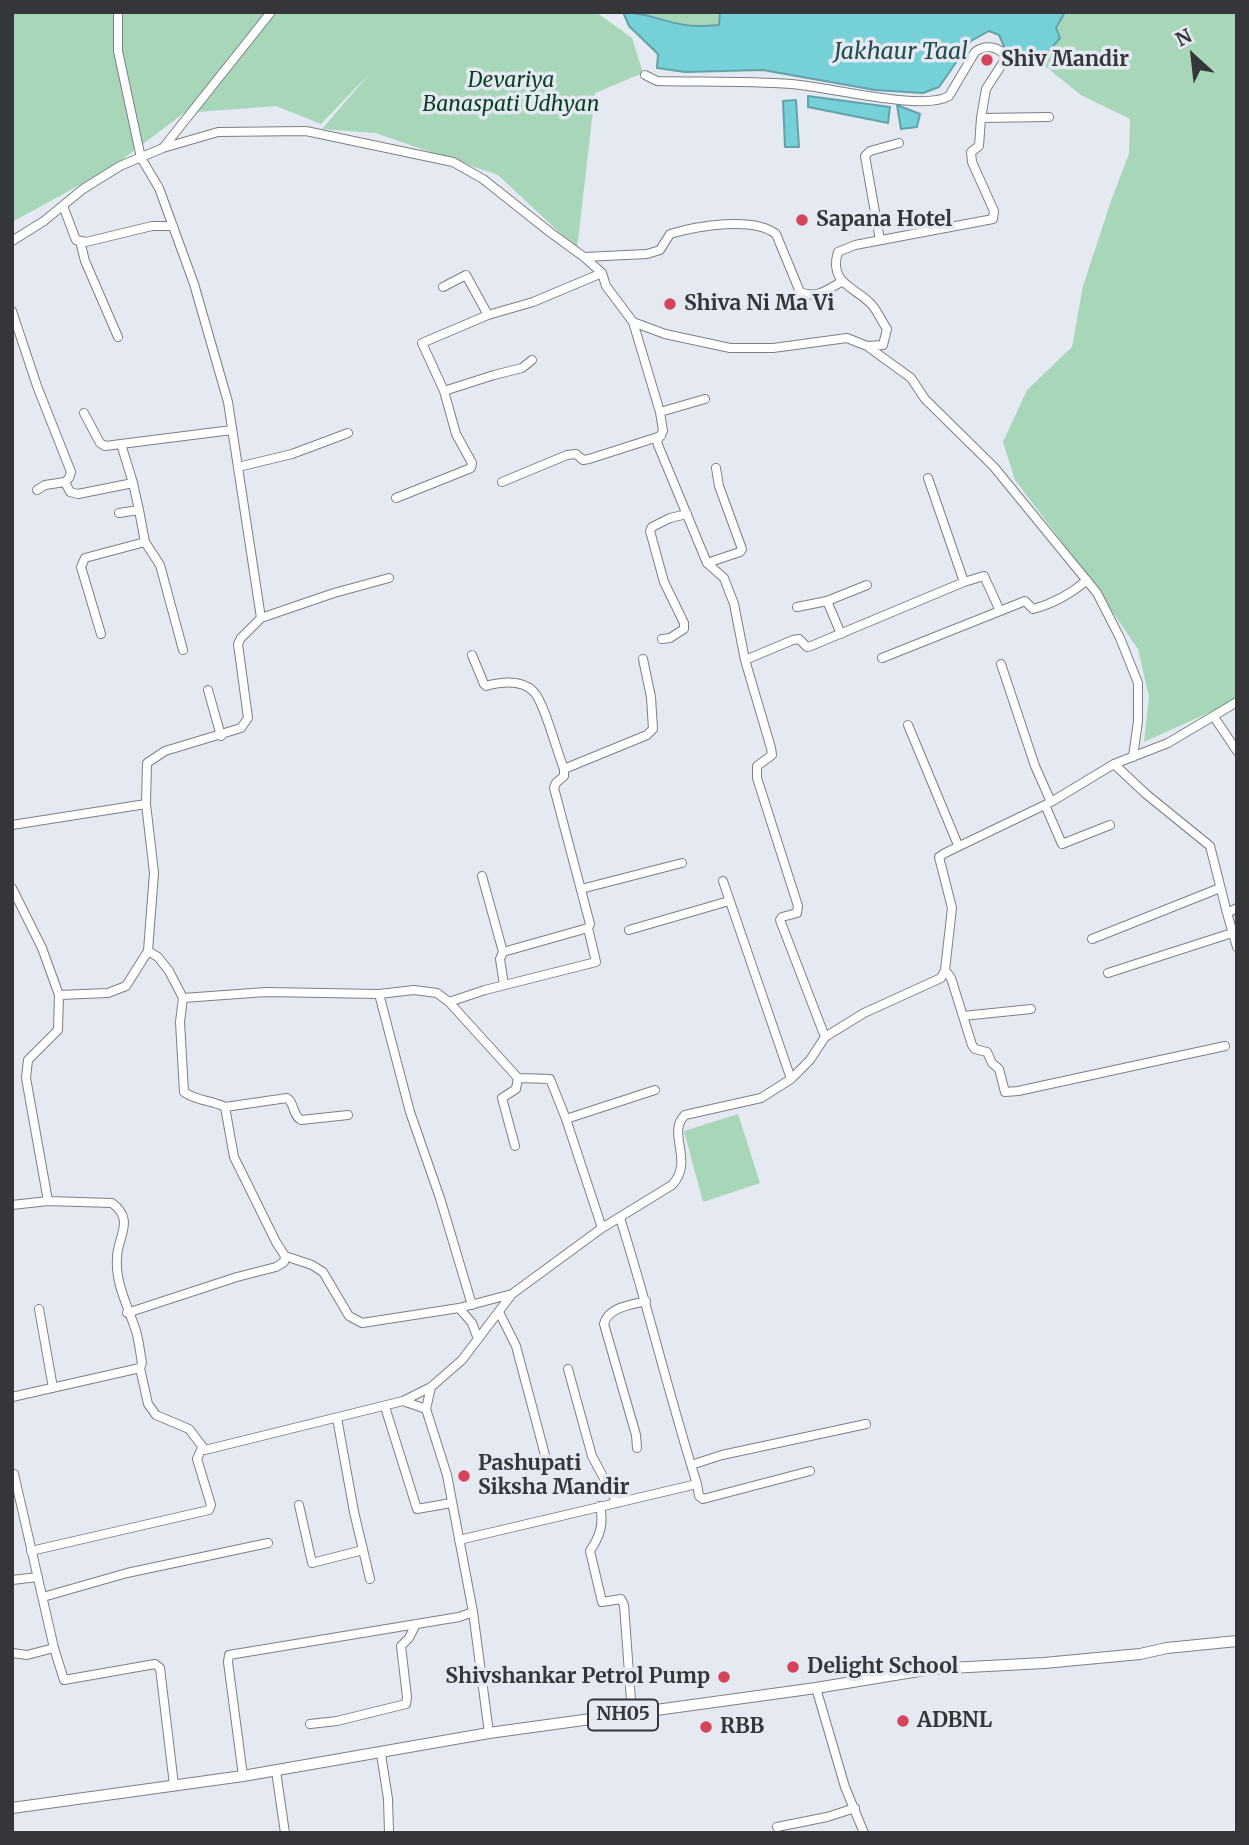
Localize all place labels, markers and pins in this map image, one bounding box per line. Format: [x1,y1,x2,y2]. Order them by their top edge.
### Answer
place label: Shiv Mandir [1001,47,1129,73]
marker: Shiv Mandir [979,52,995,68]
place label: Sapana Hotel [816,207,952,233]
marker: Sapana Hotel [794,212,810,228]
place label: Shiva Ni Ma Vi [684,291,834,317]
marker: Shiva Ni Ma Vi [662,296,678,312]
place label: Pashupati Siksha Mandir [478,1451,630,1501]
marker: Pashupati Siksha Mandir [456,1468,472,1484]
place label: Delight School [807,1654,958,1680]
marker: Delight School [785,1659,801,1675]
place label: Shivshankar Petrol Pump [445,1664,710,1690]
marker: Shivshankar Petrol Pump [716,1669,732,1685]
place label: ADBNL [917,1708,992,1734]
marker: ADBNL [895,1713,911,1729]
place label: RBB [720,1714,764,1740]
marker: RBB [698,1719,714,1735]

